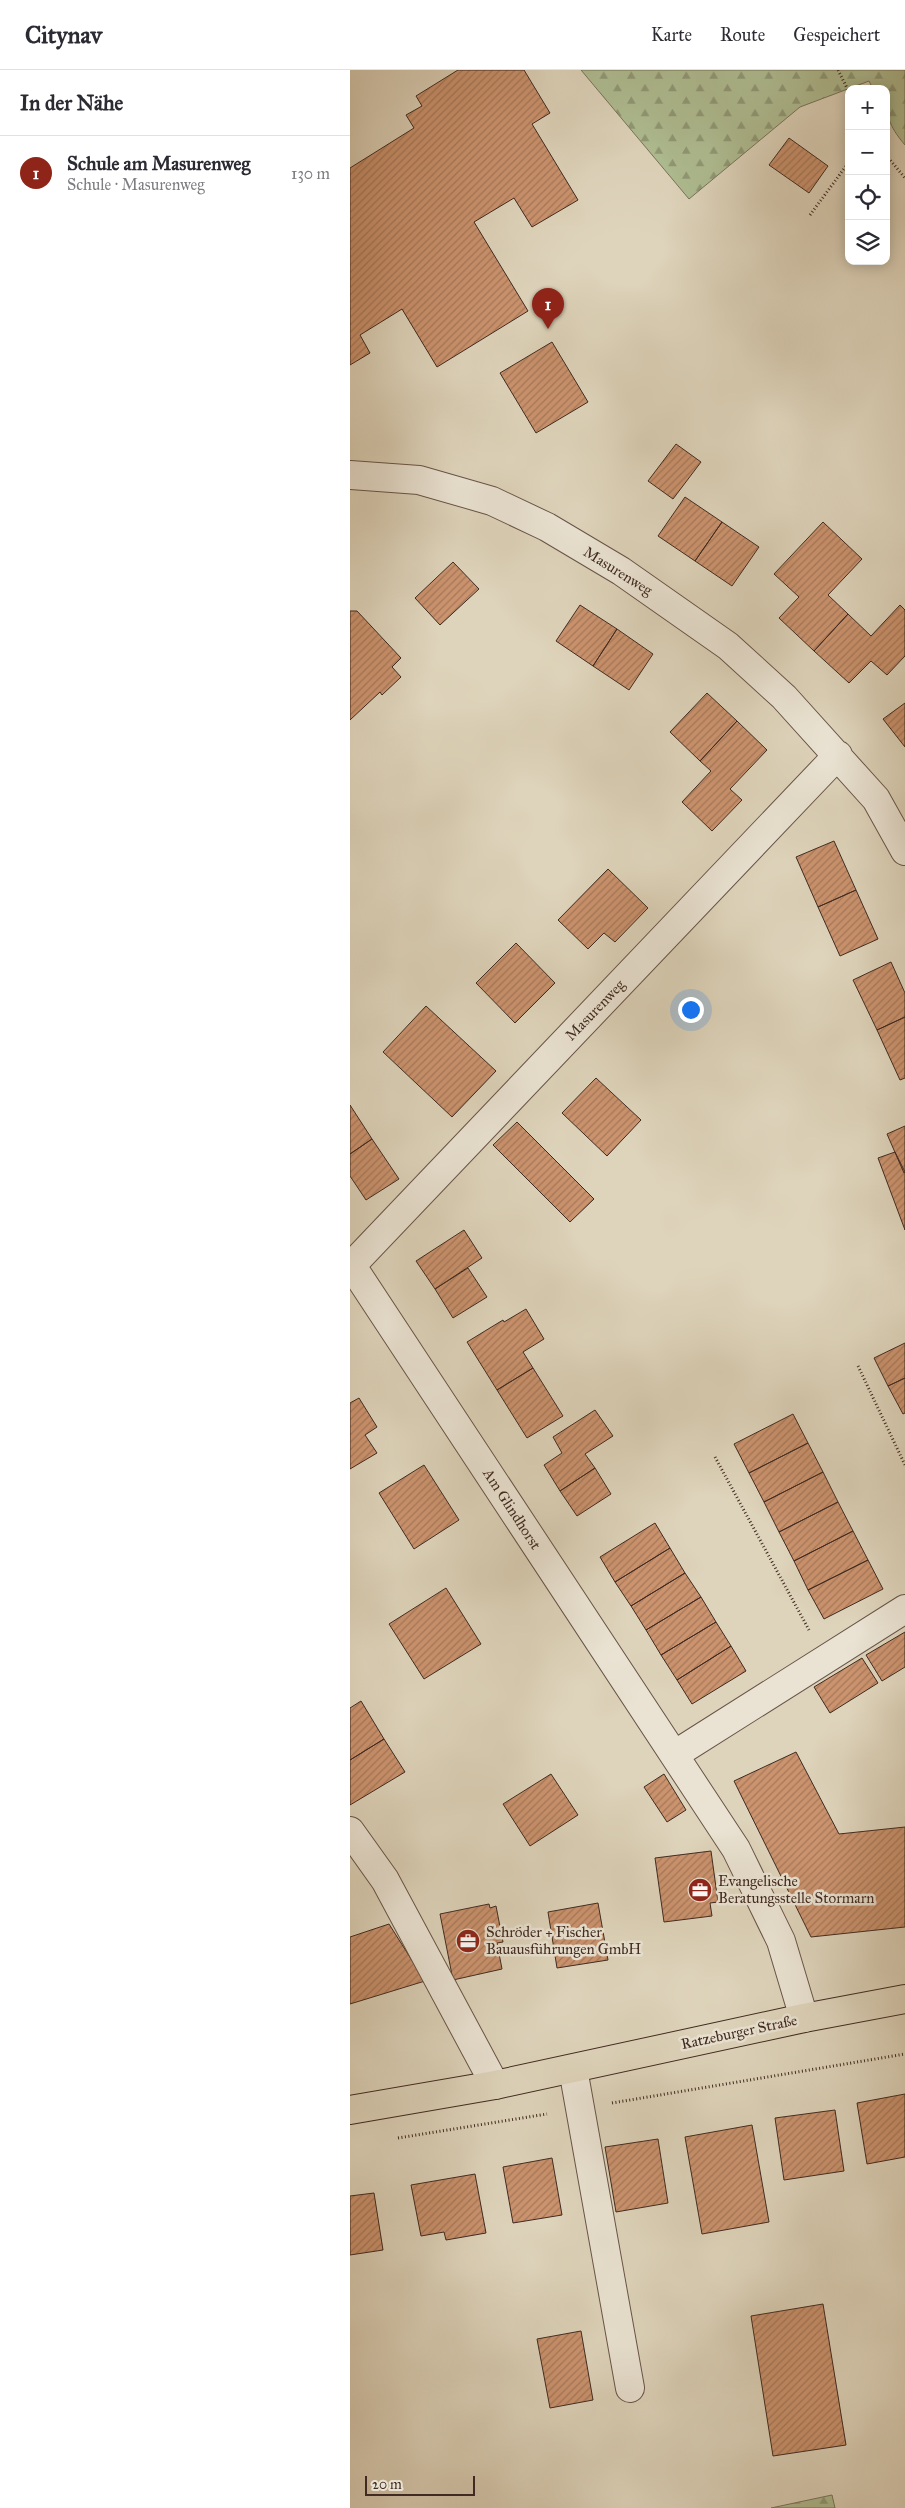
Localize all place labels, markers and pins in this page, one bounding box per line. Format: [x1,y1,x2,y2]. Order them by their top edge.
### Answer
pin: 1 [532,288,564,329]
place label: Evangelische Beratungsstelle Stormarn [718,1872,874,1907]
office icon: Evangelische Beratungsstelle Stormarn [687,1877,713,1903]
place label: Schröder + Fischer Bauausführungen GmbH [486,1923,641,1958]
office icon: Schröder + Fischer Bauausführungen GmbH [455,1928,481,1954]

